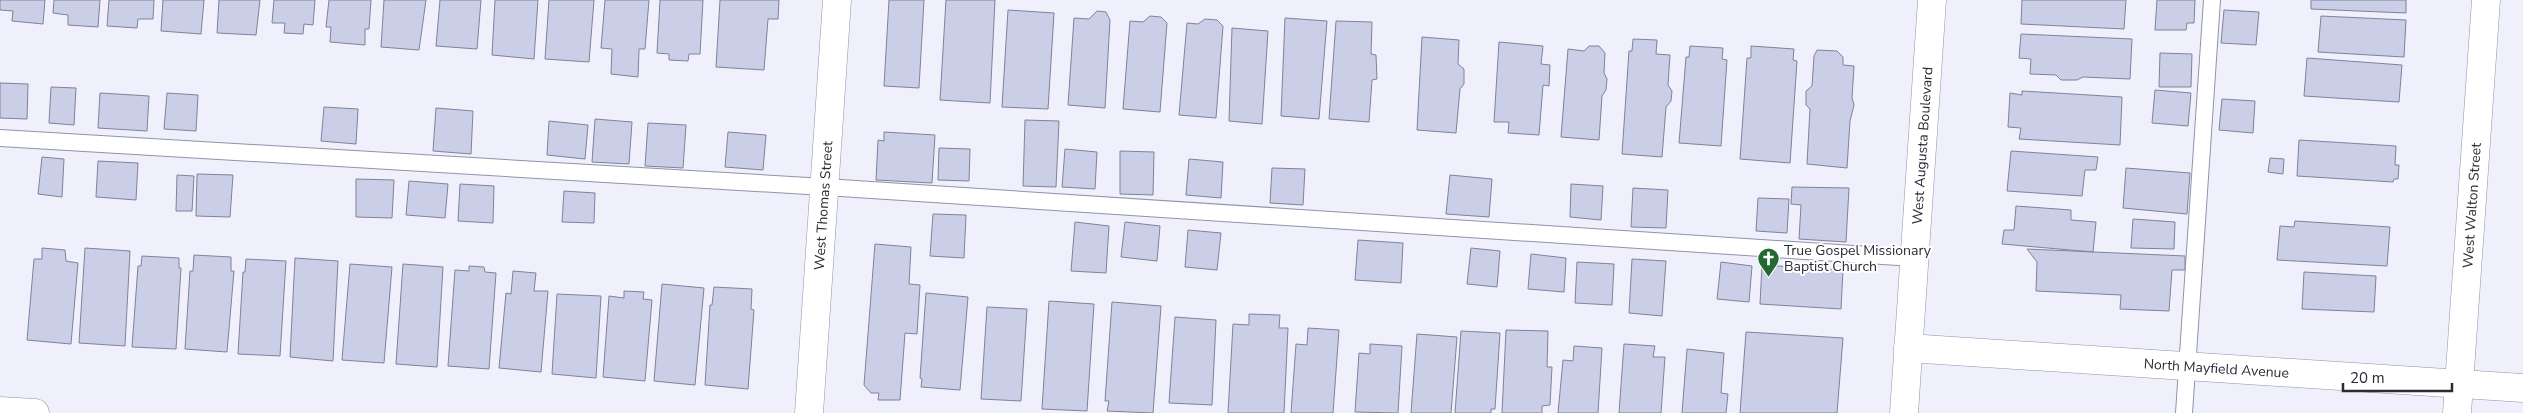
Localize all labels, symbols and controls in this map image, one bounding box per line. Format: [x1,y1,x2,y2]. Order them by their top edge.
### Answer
street label: West Augusta Boulevard [1908,66,1937,225]
street label: West Thomas Street [810,140,837,271]
street label: West Walton Street [2458,142,2486,269]
place label: True Gospel Missionary Baptist Church [1784,241,1932,276]
church icon: True Gospel Missionary Baptist Church [1756,246,1780,277]
street label: North Mayfield Avenue [2143,354,2290,383]
scale bar [2343,360,2452,392]
text: 20 m [2350,368,2385,388]

